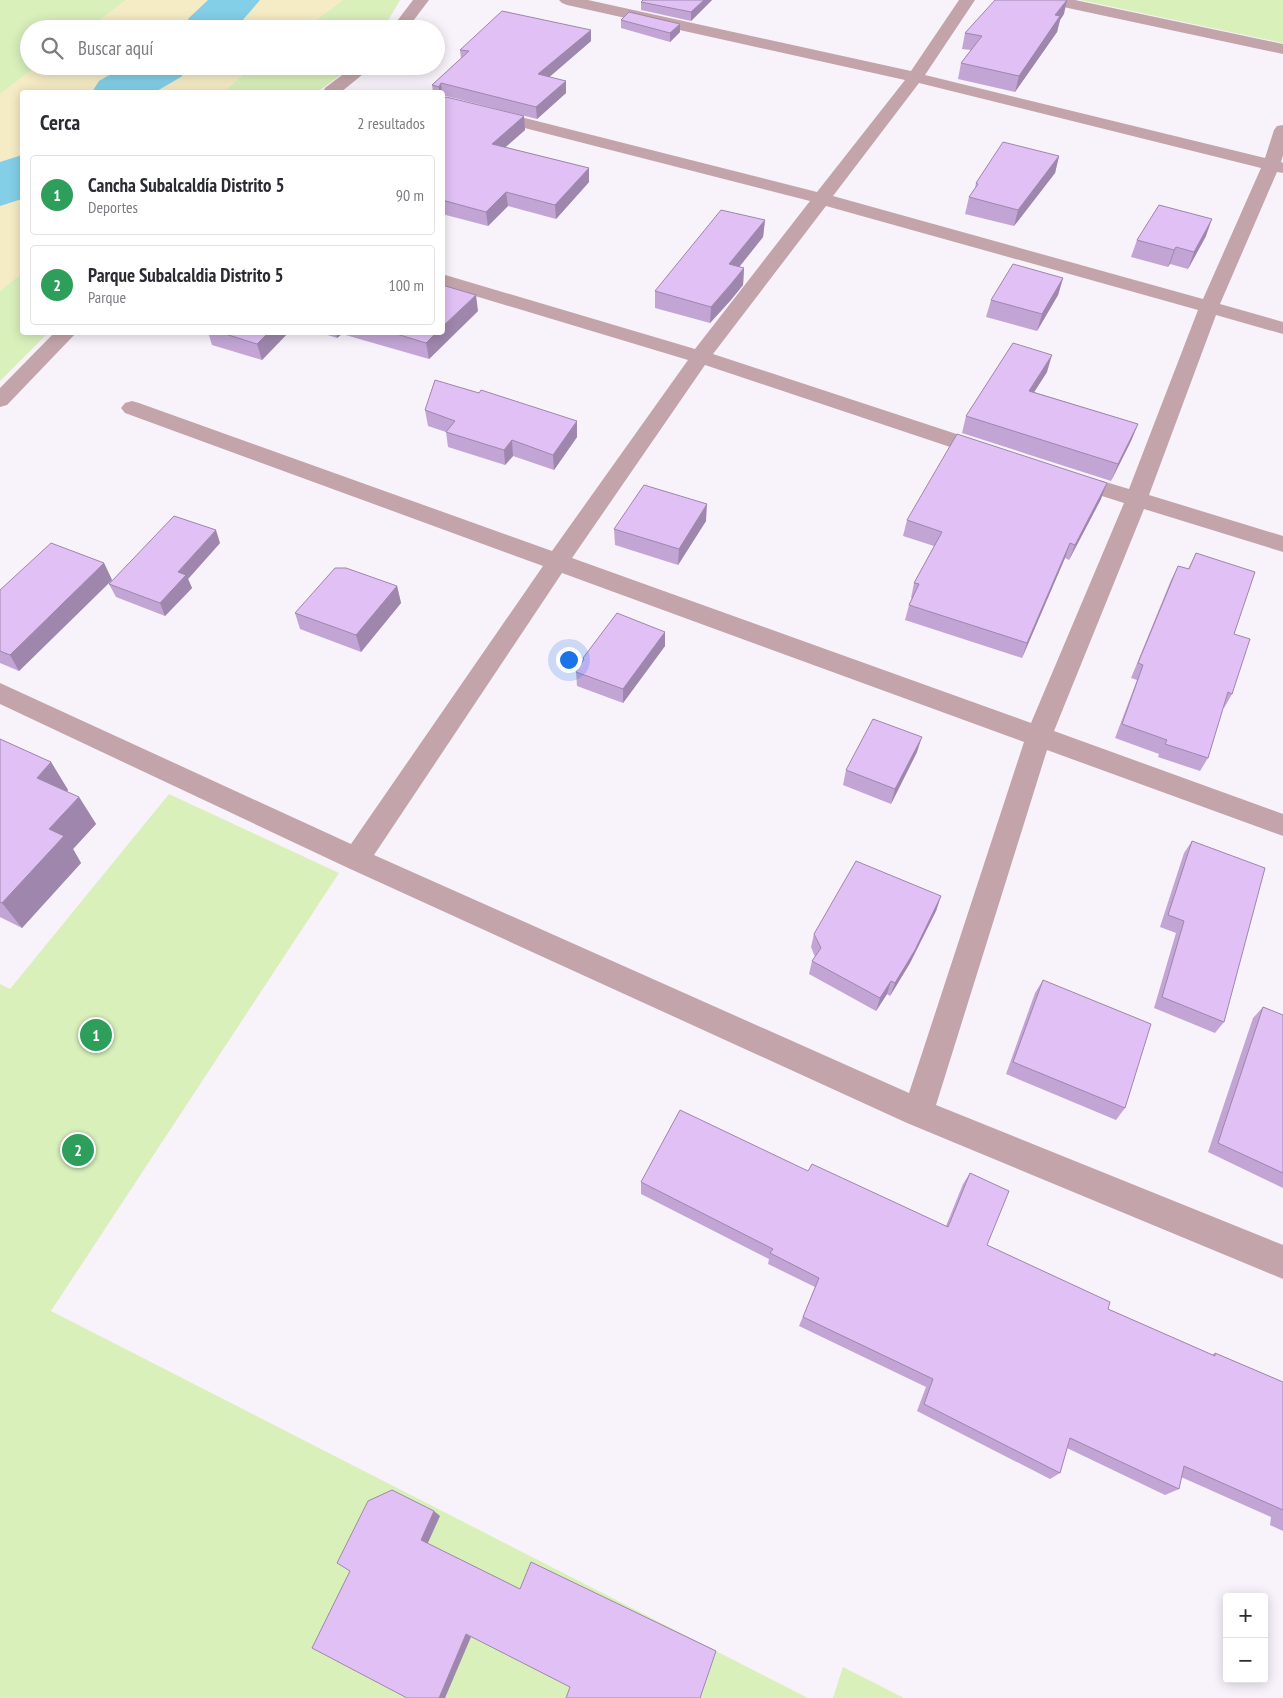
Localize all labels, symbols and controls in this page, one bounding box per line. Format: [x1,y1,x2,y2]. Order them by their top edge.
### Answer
search box [20,20,445,75]
icon: search [38,34,66,62]
text: Buscar aquí [78,36,153,60]
text: Cerca [40,109,80,136]
text: 2 resultados [357,113,425,133]
text: Cancha Subalcaldía Distrito 5 [88,173,285,197]
text: 1 [53,185,61,205]
text: 90 m [396,185,424,205]
text: Deportes [88,197,138,217]
text: Parque Subalcaldia Distrito 5 [88,263,284,287]
text: 2 [53,275,61,295]
text: 100 m [389,275,424,295]
text: Parque [88,287,126,307]
your location [556,647,582,673]
pin: 1 [80,1016,112,1054]
pin: 2 [62,1131,94,1169]
map controls [1223,1593,1268,1683]
button: + [1223,1593,1268,1638]
button: − [1223,1638,1268,1683]

